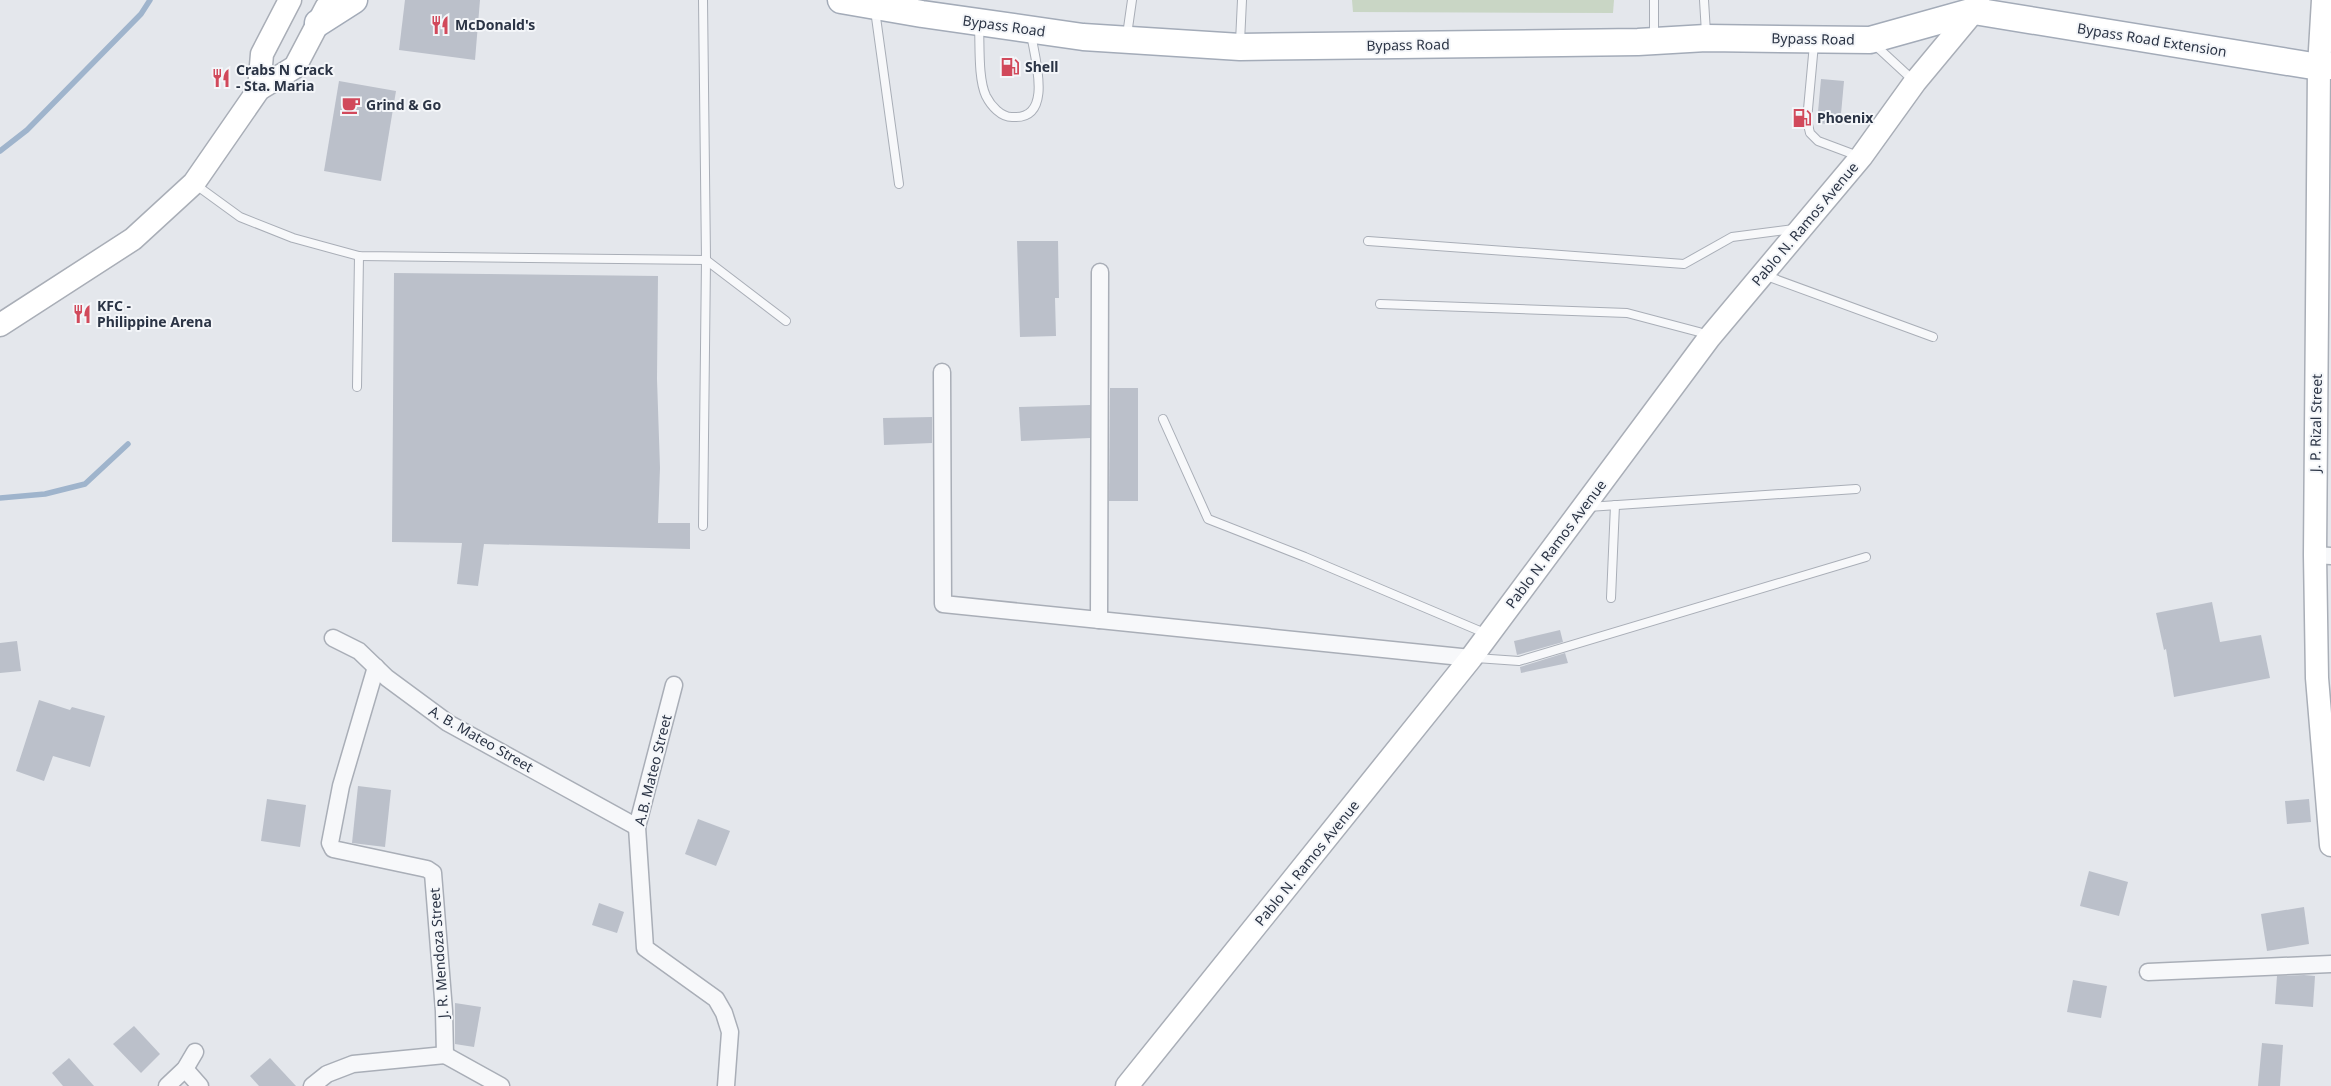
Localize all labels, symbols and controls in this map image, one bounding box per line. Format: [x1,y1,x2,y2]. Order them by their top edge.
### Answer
street label: Bypass Road [961,10,1047,41]
restaurant icon: McDonald's [429,14,451,36]
place label: McDonald's [455,15,535,34]
street label: Bypass Road Extension [2076,18,2228,61]
street label: Bypass Road [1771,28,1855,49]
street label: Bypass Road [1366,34,1450,55]
fuel station icon: Shell [999,56,1021,78]
place label: Shell [1025,57,1059,76]
place label: Crabs N Crack - Sta. Maria [236,60,333,95]
restaurant icon: Crabs N Crack - Sta. Maria [210,67,232,89]
cafe icon: Grind & Go [340,94,362,116]
place label: Grind & Go [366,95,441,114]
fuel station icon: Phoenix [1791,107,1813,129]
place label: Phoenix [1817,108,1874,127]
street label: Pablo N. Ramos Avenue [1747,158,1862,290]
place label: KFC - Philippine Arena [97,296,212,331]
restaurant icon: KFC - Philippine Arena [71,303,93,325]
street label: J. P. Rizal Street [2305,374,2326,474]
street label: Pablo N. Ramos Avenue [1501,475,1610,612]
street label: A. B. Mateo Street [426,701,537,776]
street label: A.B. Mateo Street [630,712,675,827]
street label: Pablo N. Ramos Avenue [1250,796,1363,929]
street label: J. R. Mendoza Street [424,887,453,1021]

